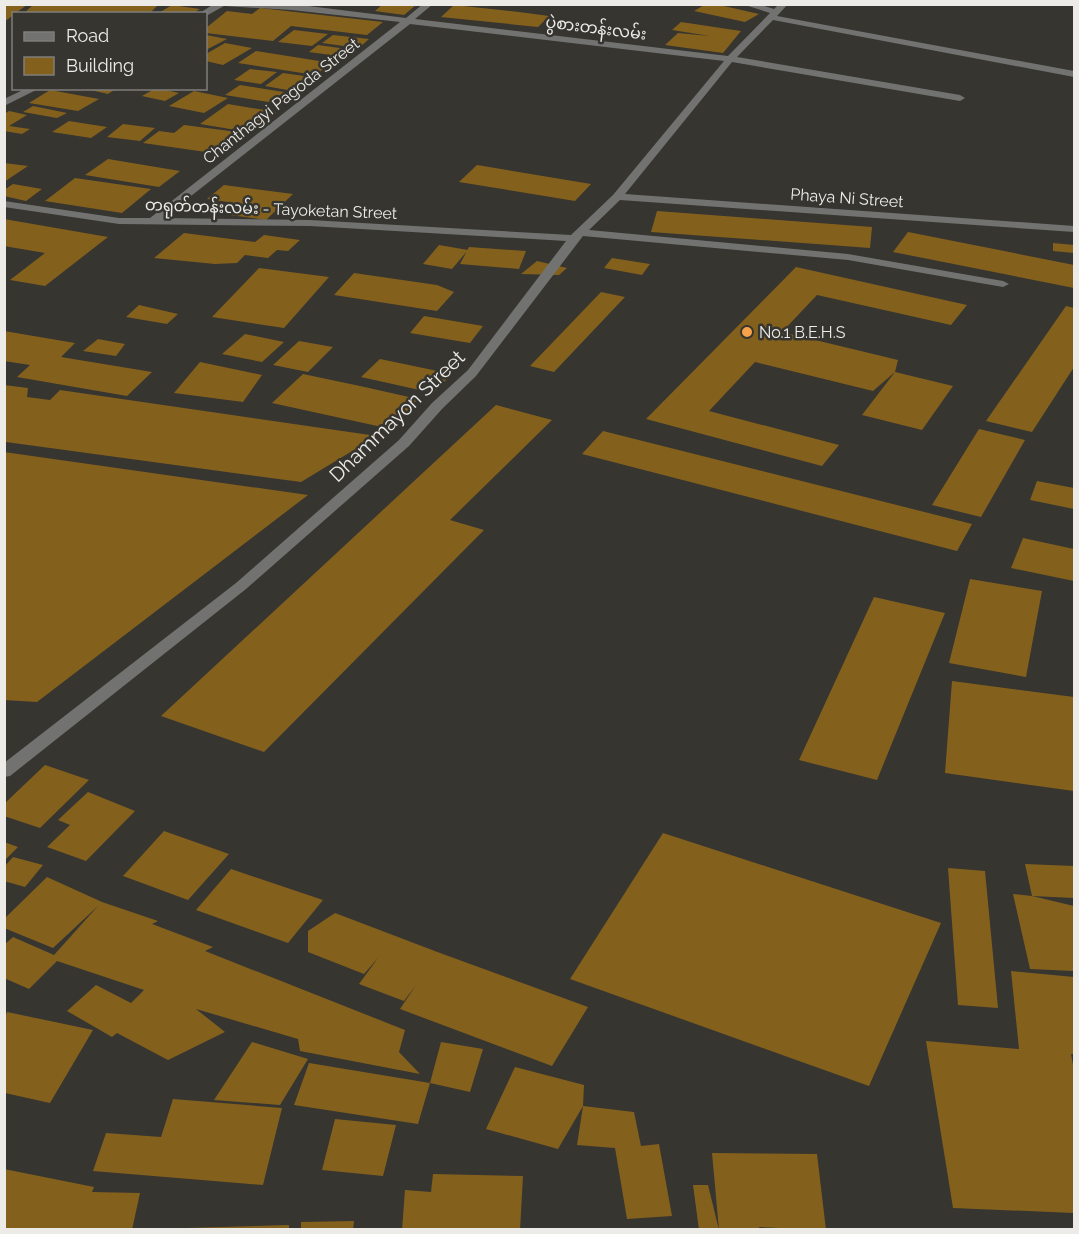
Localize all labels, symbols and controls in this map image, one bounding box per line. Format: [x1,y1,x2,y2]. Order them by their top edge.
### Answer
street label: ပွဲစားတန်းလမ်း [544,10,648,48]
legend [12,12,207,90]
text: Road [66,25,109,46]
street label: Chanthagyi Pagoda Street [199,34,363,168]
text: Building [66,55,134,76]
street label: Phaya Ni Street [790,185,905,211]
street label: တရုတ်တန်းလမ်း - Tayoketan Street [144,193,398,228]
place label: No.1 B.E.H.S [759,323,846,342]
marker: No.1 B.E.H.S [740,325,754,339]
street label: Dhammayon Street [324,345,470,487]

